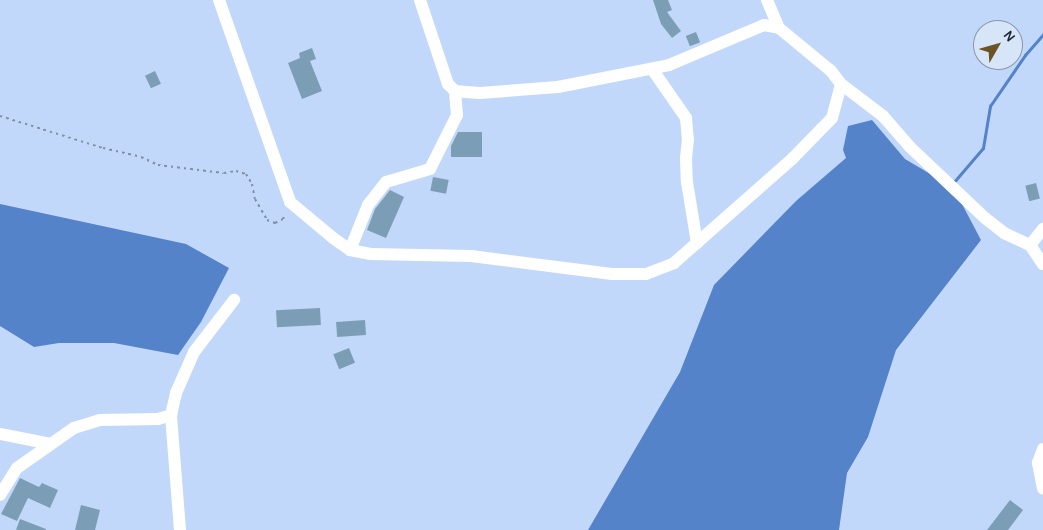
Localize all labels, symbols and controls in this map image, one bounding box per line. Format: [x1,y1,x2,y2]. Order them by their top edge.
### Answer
north arrow [973,20,1023,70]
text: N [1000,27,1019,45]

